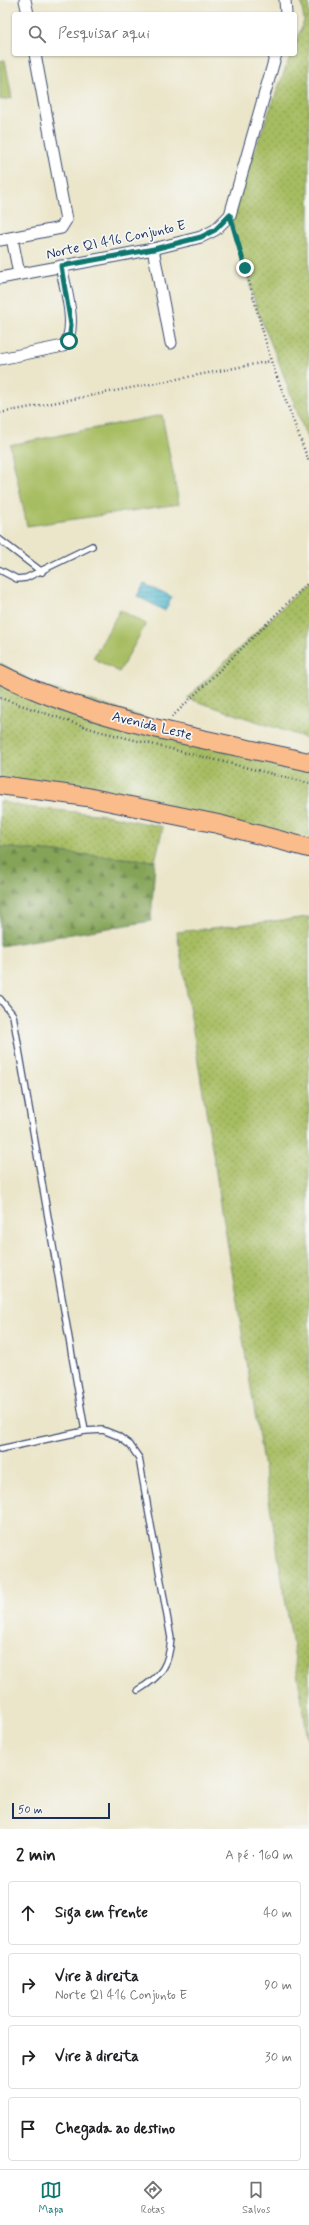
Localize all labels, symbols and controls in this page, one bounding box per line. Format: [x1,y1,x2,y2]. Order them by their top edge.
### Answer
search box [12,12,297,56]
icon: search [26,23,48,45]
text: Pesquisar aqui [58,24,150,44]
street label: Norte QI 416 Conjunto E [45,216,187,264]
route end [236,259,254,277]
route start [60,332,78,350]
street label: Avenida Leste [110,707,194,745]
scale bar [12,1801,110,1820]
text: 50 m [18,1803,43,1817]
text: 2 min [16,1844,56,1866]
text: A pé · 160 m [225,1847,293,1864]
icon: ahead [17,1902,39,1924]
text: Siga em frente [55,1903,148,1923]
text: 40 m [263,1905,292,1922]
text: Vire à direita [55,1967,139,1987]
icon: right [17,1974,39,1996]
text: 90 m [264,1977,292,1994]
text: Norte QI 416 Conjunto E [55,1987,187,2004]
icon: right [17,2046,39,2068]
text: Vire à direita [55,2047,139,2067]
text: 30 m [265,2049,292,2066]
icon: arrive [17,2118,39,2140]
text: Chegada ao destino [55,2119,175,2139]
tab: Mapa [39,2179,64,2217]
tab: Rotas [141,2179,165,2217]
tab: Salvos [242,2179,270,2217]

